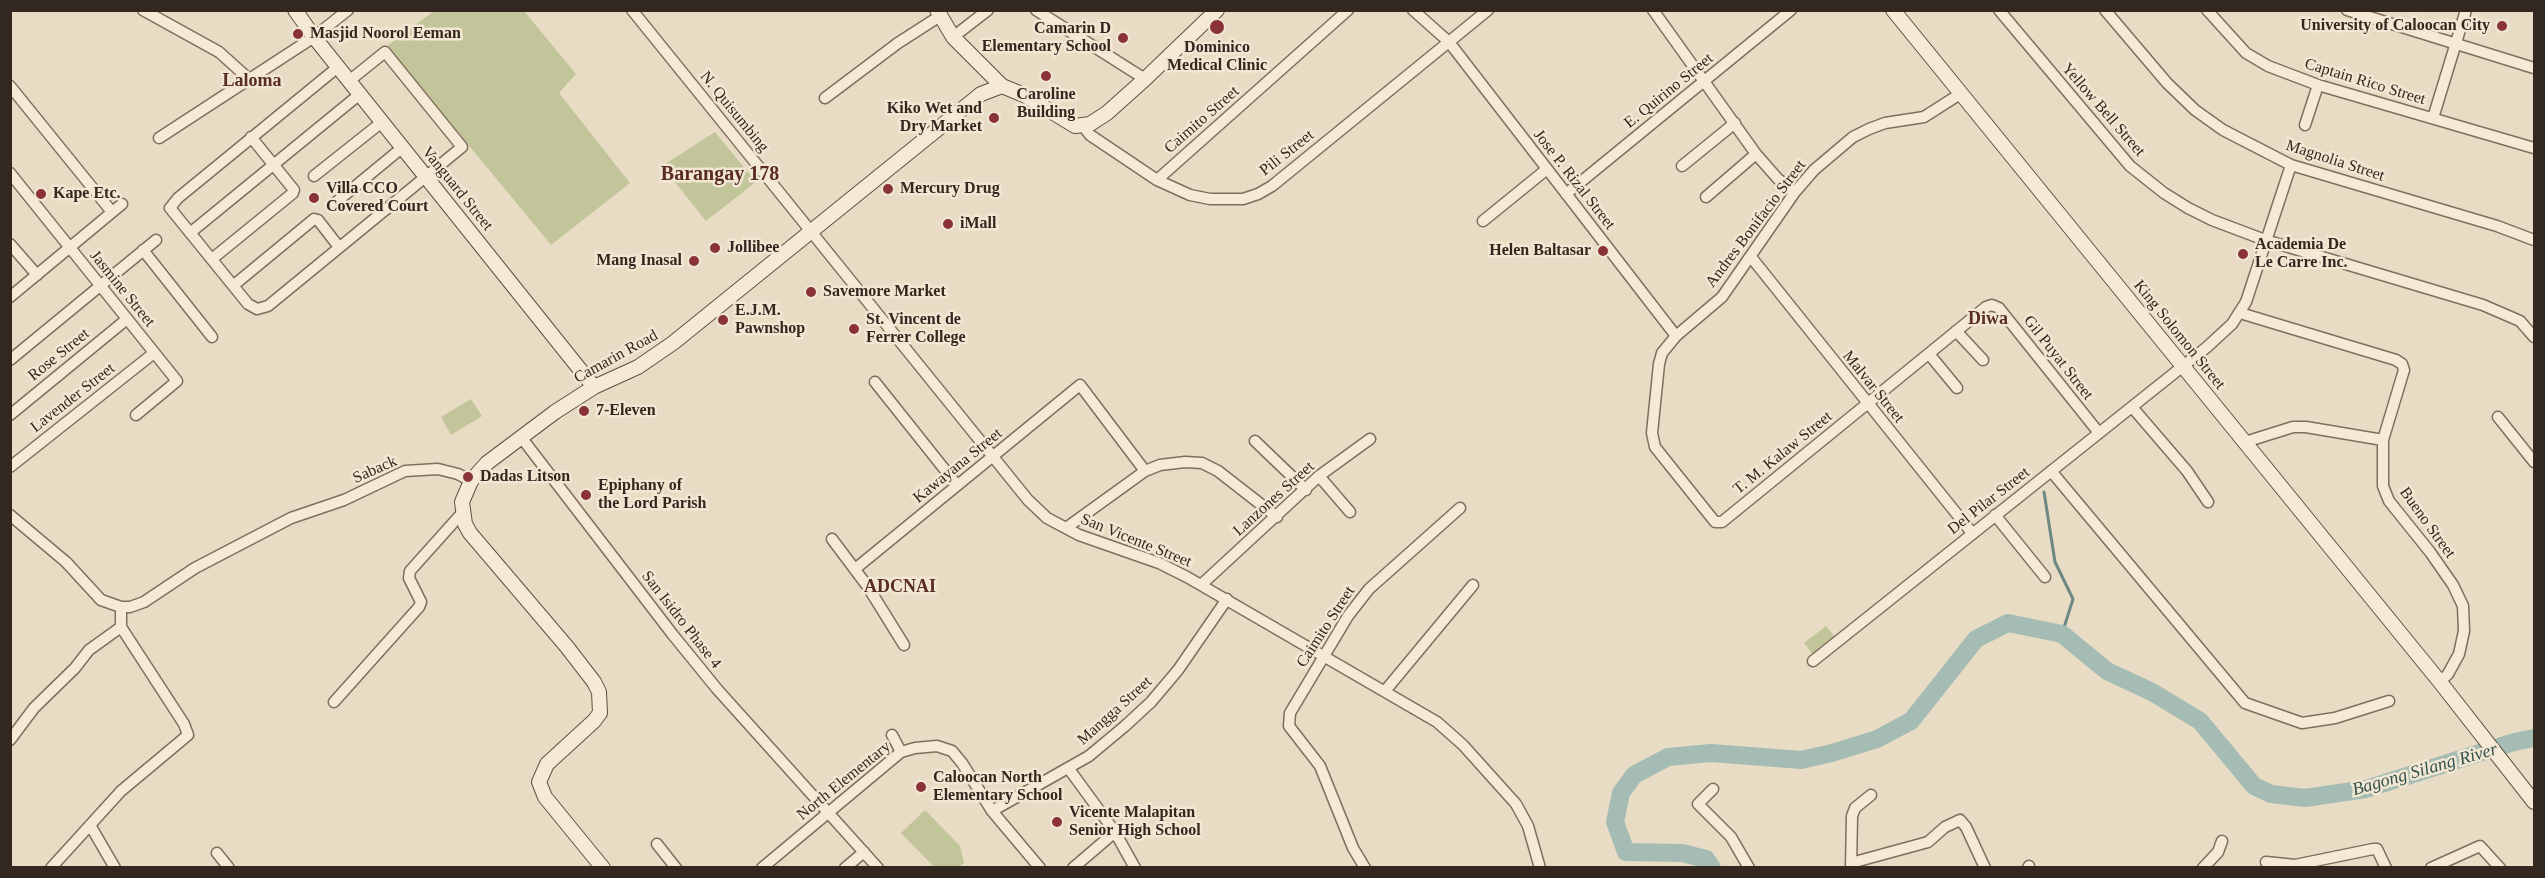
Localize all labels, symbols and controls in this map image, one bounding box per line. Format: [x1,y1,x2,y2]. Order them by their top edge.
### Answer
place label: University of Caloocan City [2300,16,2490,36]
marker: Dominico Medical Clinic [1208,18,1226,36]
place label: Camarin D Elementary School [982,19,1111,57]
marker: University of Caloocan City [2495,19,2509,33]
place label: Masjid Noorol Eeman [310,24,461,44]
marker: Masjid Noorol Eeman [291,27,305,41]
marker: Camarin D Elementary School [1116,31,1130,45]
place label: Dominico Medical Clinic [1167,38,1267,76]
street label: E. Quirino Street [1621,49,1717,133]
street label: Captain Rico Street [2302,55,2428,109]
street label: Yellow Bell Street [2057,59,2149,161]
street label: N. Quisumbing [695,68,773,156]
marker: Caroline Building [1039,69,1053,83]
district label: Laloma [222,70,282,92]
street label: Caimito Street [1161,82,1243,158]
place label: Caroline Building [1016,85,1076,123]
place label: Kiko Wet and Dry Market [887,99,982,137]
marker: Kiko Wet and Dry Market [987,111,1001,125]
street label: Pili Street [1256,126,1318,180]
street label: Jose P. Rizal Street [1529,126,1619,234]
street label: Magnolia Street [2283,136,2387,186]
street label: Vanguard Street [417,143,497,235]
street label: Andres Bonifacio Street [1702,156,1810,292]
district label: Barangay 178 [661,163,779,187]
place label: Villa CCO Covered Court [326,179,428,217]
place label: Mercury Drug [900,179,1000,199]
marker: Mercury Drug [881,182,895,196]
place label: Kape Etc. [53,184,121,204]
marker: Kape Etc. [34,187,48,201]
marker: Villa CCO Covered Court [307,191,321,205]
place label: iMall [960,214,996,234]
marker: iMall [941,217,955,231]
place label: Academia De Le Carre Inc. [2255,235,2348,273]
place label: Jollibee [727,238,779,258]
marker: Jollibee [708,241,722,255]
place label: Helen Baltasar [1489,241,1591,261]
marker: Helen Baltasar [1596,244,1610,258]
street label: Jasmine Street [85,247,159,331]
marker: Academia De Le Carre Inc. [2236,247,2250,261]
place label: Mang Inasal [596,251,682,271]
marker: Mang Inasal [687,254,701,268]
street label: King Solomon Street [2129,276,2229,394]
place label: Savemore Market [823,282,946,302]
marker: Savemore Market [804,285,818,299]
place label: E.J.M. Pawnshop [735,301,805,339]
district label: Diwa [1968,308,2008,330]
place label: St. Vincent de Ferrer College [866,310,966,348]
street label: Gil Puyat Street [2019,312,2097,404]
marker: E.J.M. Pawnshop [716,313,730,327]
marker: St. Vincent de Ferrer College [847,322,861,336]
street label: Rose Street [24,324,94,386]
street label: Camarin Road [571,326,661,388]
street label: Malvar Street [1838,347,1908,427]
street label: Lavender Street [27,359,119,437]
place label: 7-Eleven [596,401,656,421]
marker: 7-Eleven [577,404,591,418]
street label: T. M. Kalaw Street [1730,407,1836,499]
street label: Kawayana Street [910,424,1006,508]
street label: Saback [350,452,400,488]
street label: Lanzones Street [1229,458,1319,540]
street label: Del Pilar Street [1944,463,2034,539]
place label: Dadas Litson [480,467,570,487]
marker: Dadas Litson [461,470,475,484]
place label: Epiphany of the Lord Parish [598,476,706,514]
street label: Bueno Street [2395,484,2459,562]
marker: Epiphany of the Lord Parish [579,488,593,502]
street label: San Vicente Street [1078,510,1194,572]
street label: San Isidro Phase 4 [637,567,725,673]
district label: ADCNAI [864,576,936,598]
street label: Caimito Street [1293,583,1359,671]
street label: Mangga Street [1074,673,1156,749]
street label: North Elementary [793,737,895,825]
water label: Bagong Silang River [2350,739,2500,801]
place label: Caloocan North Elementary School [933,768,1062,806]
marker: Caloocan North Elementary School [914,780,928,794]
place label: Vicente Malapitan Senior High School [1069,803,1201,841]
marker: Vicente Malapitan Senior High School [1050,815,1064,829]

